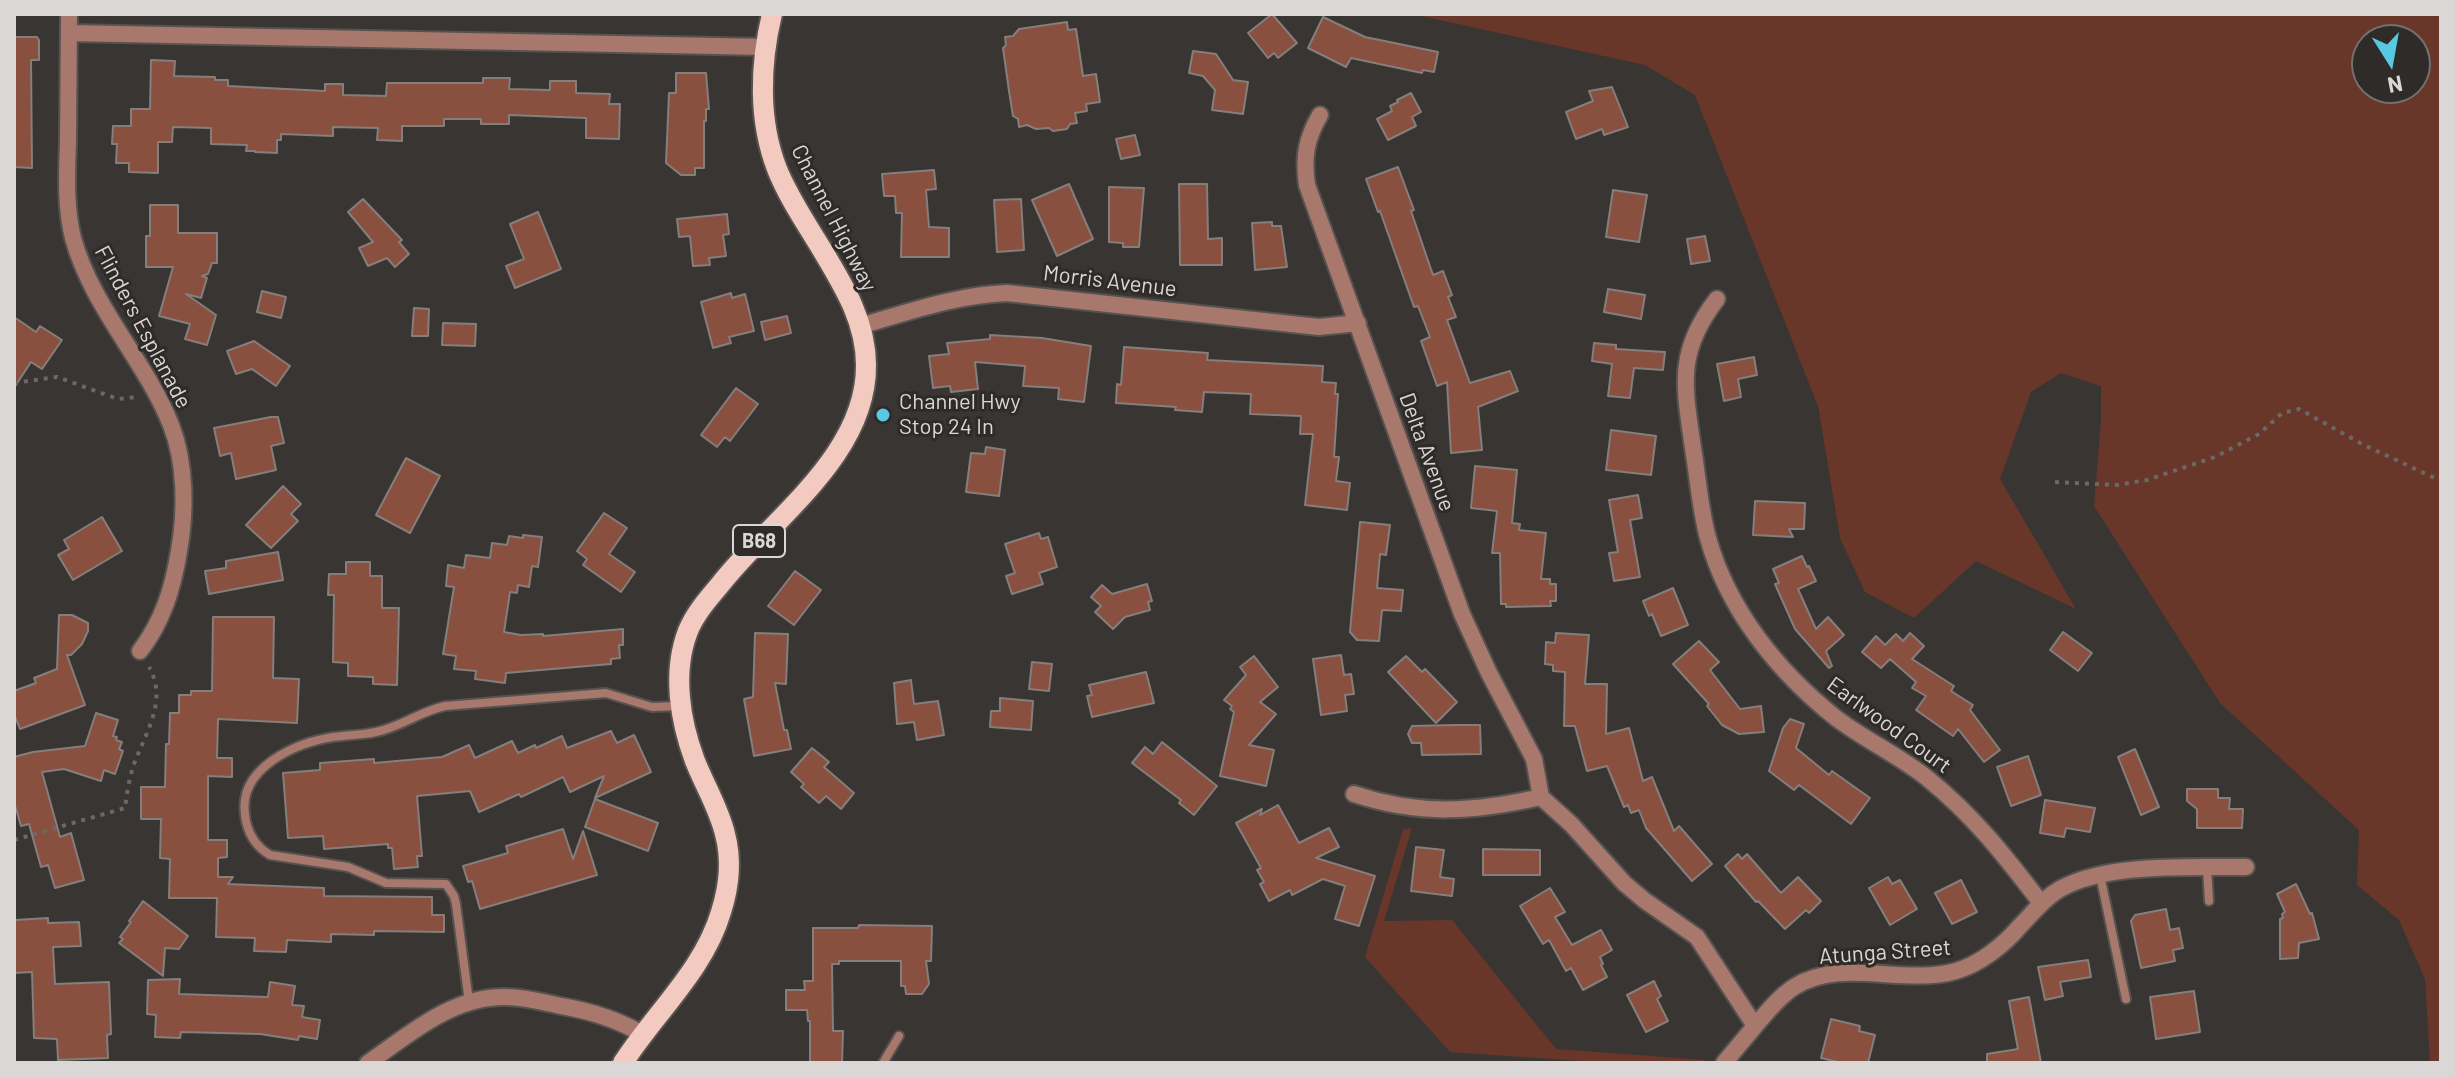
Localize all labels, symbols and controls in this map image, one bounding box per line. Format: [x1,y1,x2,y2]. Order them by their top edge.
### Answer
north arrow [2351,24,2431,104]
text: N [2386,71,2405,100]
street label: Channel Highway [786,140,882,296]
street label: Flinders Esplanade [89,241,197,413]
street label: Morris Avenue [1042,260,1178,302]
place label: Channel Hwy Stop 24 In [899,389,1021,440]
street label: Delta Avenue [1393,389,1461,515]
marker: Channel Hwy Stop 24 In [874,406,892,424]
road number: B68 [733,525,785,557]
street label: Earlwood Court [1822,671,1956,779]
street label: Atunga Street [1818,934,1952,970]

